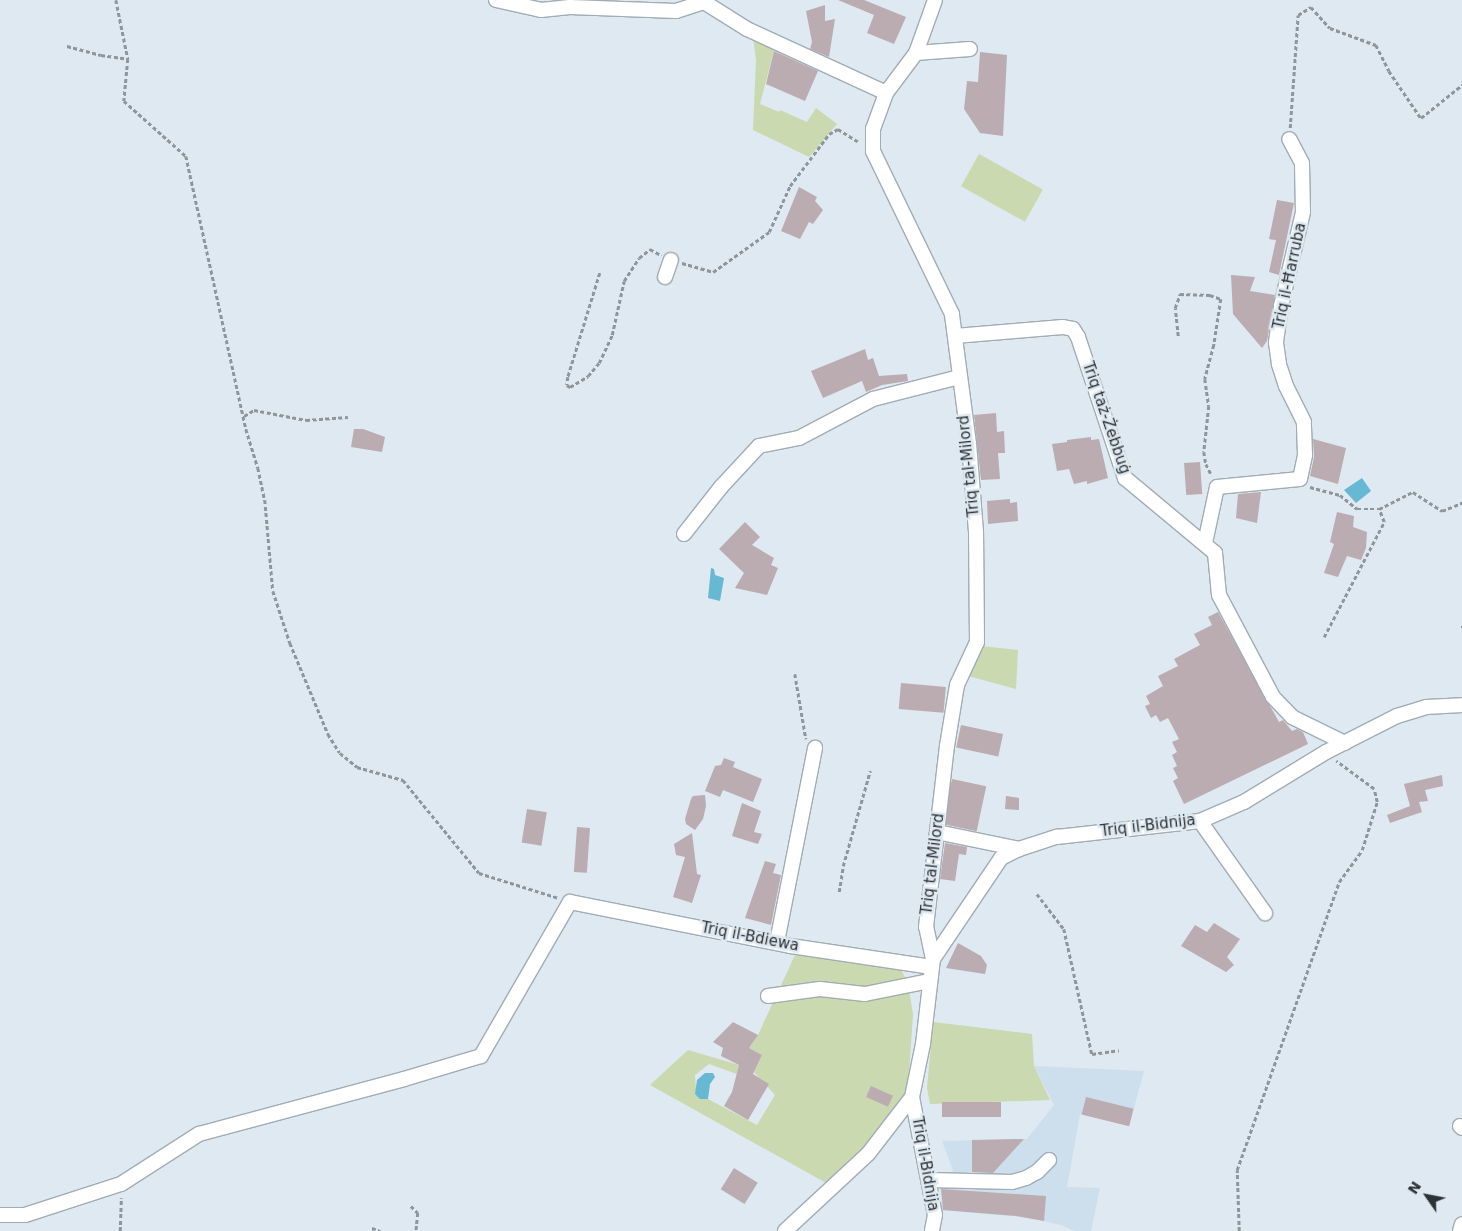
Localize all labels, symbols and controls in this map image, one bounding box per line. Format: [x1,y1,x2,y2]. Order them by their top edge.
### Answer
street label: Triq il-Ħarruba [1270,221,1310,331]
street label: Triq taż-Żebbuġ [1078,360,1134,476]
street label: Triq tal-Milord [955,414,983,518]
street label: Triq il-Bidnija [1099,811,1197,841]
street label: Triq tal-Milord [918,812,948,916]
street label: Triq il-Bdiewa [699,919,801,955]
street label: Triq il-Bidnija [908,1115,942,1213]
north arrow [1402,1171,1452,1221]
text: N [1405,1179,1424,1197]

